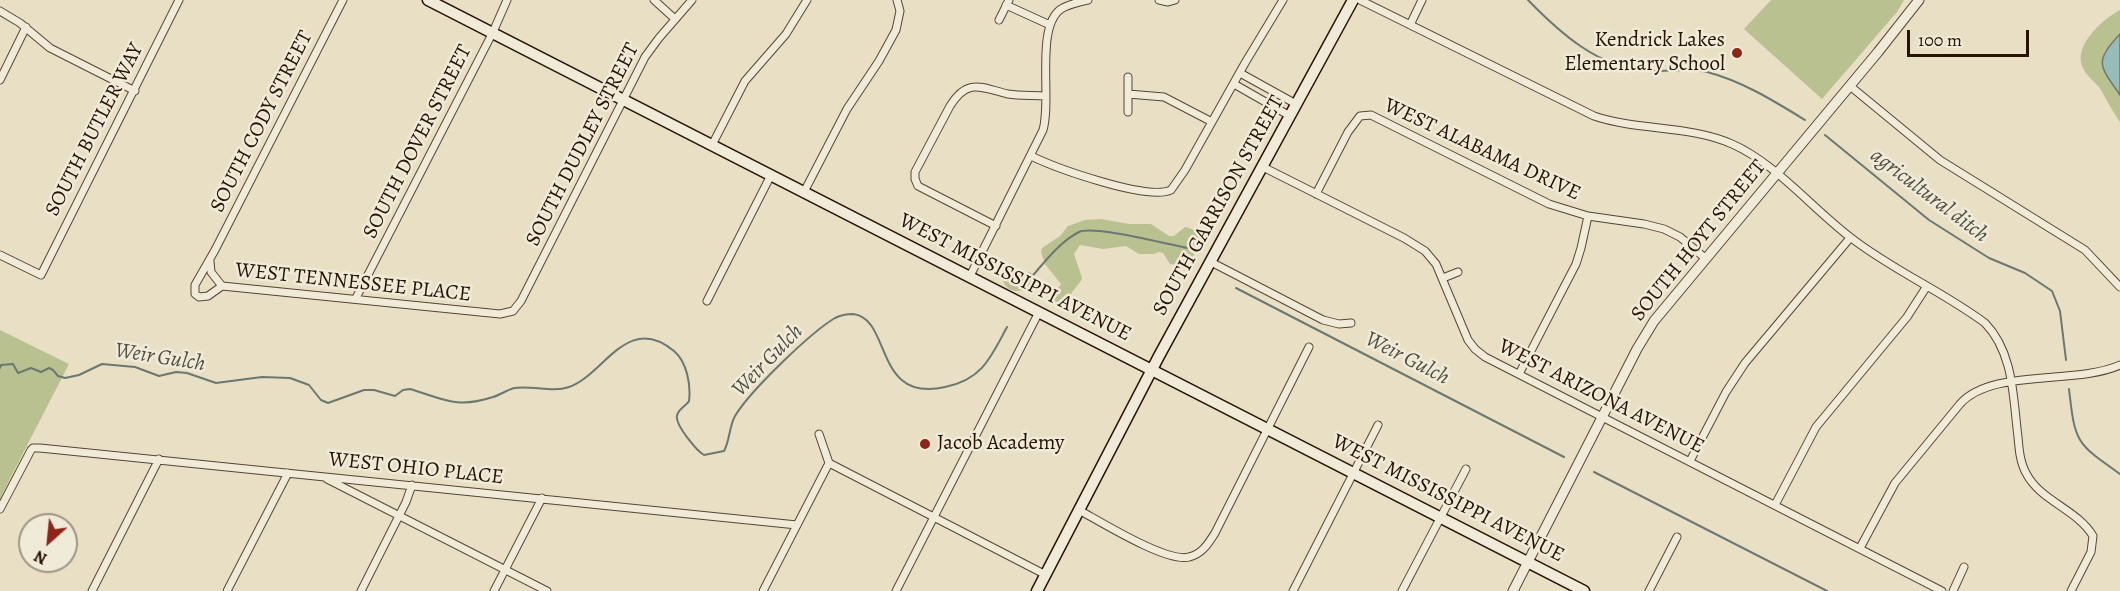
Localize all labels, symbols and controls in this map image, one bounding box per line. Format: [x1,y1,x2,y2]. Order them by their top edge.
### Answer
scale bar [1910,18,2032,56]
street label: SOUTH CODY STREET [205,27,319,217]
place label: Kendrick Lakes Elementary School [1564,28,1725,78]
text: 100 m [1918,28,1962,52]
street label: SOUTH BUTLER WAY [40,39,150,221]
street label: SOUTH DUDLEY STREET [521,39,645,251]
street label: SOUTH DOVER STREET [358,41,478,243]
marker: Kendrick Lakes Elementary School [1730,46,1744,60]
street label: SOUTH GARRISON STREET [1148,92,1290,320]
street label: WEST ALABAMA DRIVE [1380,93,1584,207]
water label: agricultural ditch [1865,143,1993,249]
street label: SOUTH HOYT STREET [1626,155,1772,327]
street label: WEST MISSISSIPPI AVENUE [895,208,1135,348]
street label: WEST TENNESSEE PLACE [234,258,472,308]
water label: Weir Gulch [727,319,809,403]
water label: Weir Gulch [1360,327,1454,391]
street label: WEST ARIZONA AVENUE [1494,334,1708,460]
water label: Weir Gulch [113,338,207,378]
street label: WEST MISSISSIPPI AVENUE [1328,429,1568,569]
place label: Jacob Academy [937,431,1064,457]
marker: Jacob Academy [918,437,932,451]
street label: WEST OHIO PLACE [327,447,505,491]
north arrow [18,513,78,573]
text: N [31,545,51,570]

